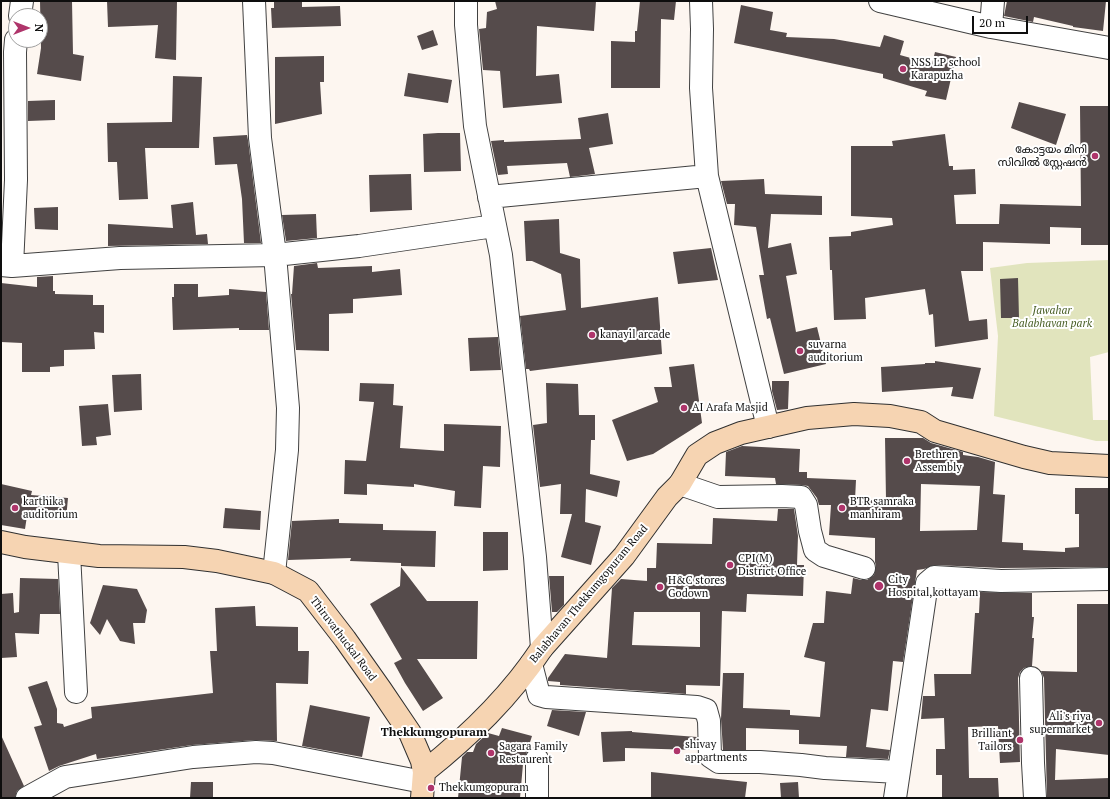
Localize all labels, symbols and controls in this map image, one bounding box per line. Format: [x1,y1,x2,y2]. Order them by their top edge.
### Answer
north arrow [8,8,48,48]
scale bar [974,8,1030,34]
text: 20 m [979,15,1005,30]
text: N [32,24,46,32]
place label: NSS LP school Karapuzha [911,56,981,82]
marker: NSS LP school Karapuzha [898,64,908,74]
place label: കോട്ടയം മിനി സിവിൽ സ്റ്റേഷൻ [998,143,1087,169]
marker: കോട്ടയം മിനി സിവിൽ സ്റ്റേഷൻ [1090,151,1100,161]
park label: Jawahar Balabhavan park [1012,304,1092,330]
place label: kanayil arcade [600,328,670,342]
marker: kanayil arcade [587,330,597,340]
place label: suvarna auditorium [808,338,863,364]
marker: suvarna auditorium [795,346,805,356]
place label: AI Arafa Masjid [692,401,768,415]
marker: AI Arafa Masjid [679,403,689,413]
place label: Brethren Assembly [915,448,962,474]
marker: Brethren Assembly [902,456,912,466]
place label: karthika auditorium [23,495,78,521]
place label: BTR samraka manhiram [850,495,914,521]
marker: karthika auditorium [10,503,20,513]
marker: BTR samraka manhiram [837,503,847,513]
street label: Balabhavan Thekkumgopuram Road [527,522,651,666]
place label: CPI(M) District Office [738,552,806,578]
marker: CPI(M) District Office [725,560,735,570]
place label: City Hospital,kottayam [888,573,978,599]
place label: H&C stores Godown [668,574,725,600]
marker: City Hospital,kottayam [873,580,885,592]
marker: H&C stores Godown [655,582,665,592]
street label: Thiruvathuckal Road [307,594,379,684]
place label: Ali's riya supermarket [1030,710,1091,736]
marker: Ali's riya supermarket [1094,718,1104,728]
district label: Thekkumgopuram [381,726,487,740]
place label: Brilliant Tailors [972,727,1012,753]
marker: Brilliant Tailors [1015,735,1025,745]
place label: shivay appartments [685,738,747,764]
place label: Sagara Family Restaurent [499,740,567,766]
marker: shivay appartments [672,746,682,756]
marker: Sagara Family Restaurent [486,748,496,758]
place label: Thekkumgopuram [439,781,529,795]
marker: Thekkumgopuram [426,783,436,793]

